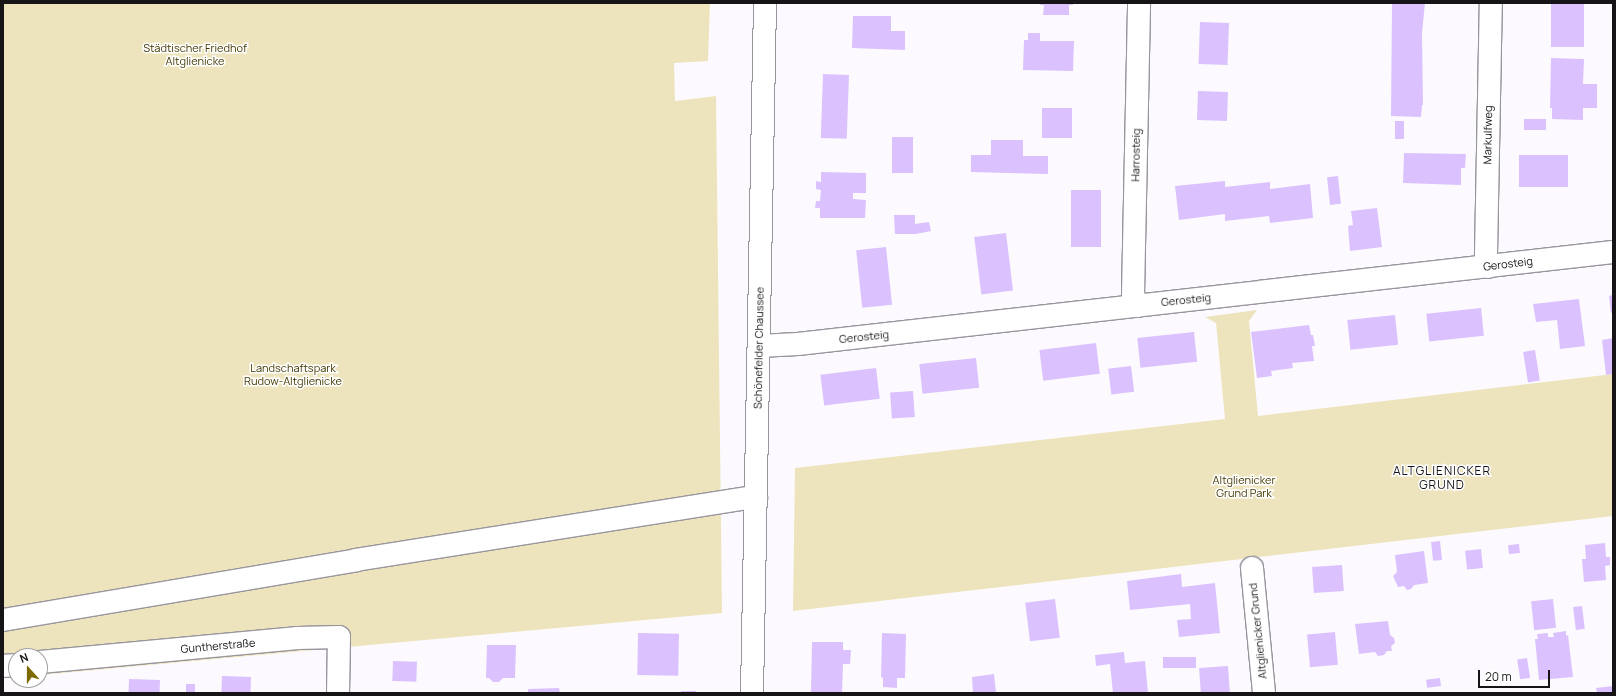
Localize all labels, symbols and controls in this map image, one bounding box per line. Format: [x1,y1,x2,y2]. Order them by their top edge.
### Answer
park label: Städtischer Friedhof Altglienicke [143,42,247,68]
street label: Markulfweg [1481,105,1495,165]
street label: Harrosteig [1129,128,1143,182]
street label: Gerosteig [1482,254,1534,274]
street label: Schönefelder Chaussee [751,287,767,409]
street label: Gerosteig [1160,291,1212,309]
street label: Gerosteig [838,328,890,346]
park label: Landschaftspark Rudow-Altglienicke [244,362,342,388]
district label: ALTGLIENICKER GRUND [1393,464,1491,492]
park label: Altglienicker Grund Park [1213,474,1275,500]
street label: Altglienicker Grund [1246,582,1270,680]
street label: Guntherstraße [180,636,256,656]
north arrow [8,648,48,688]
text: N [18,649,30,666]
scale bar [1480,662,1552,688]
text: 20 m [1485,668,1512,685]

